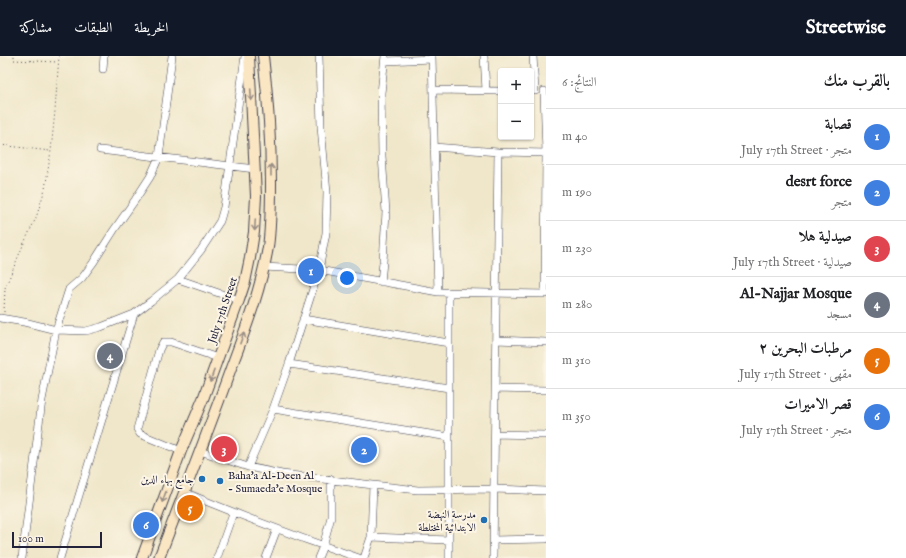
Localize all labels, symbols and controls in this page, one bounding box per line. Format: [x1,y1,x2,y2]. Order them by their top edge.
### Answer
text: Streetwise [806,16,886,40]
text: مشاركة [20,19,52,37]
text: الطبقات [74,19,112,37]
text: الخريطة [134,19,168,37]
map controls [498,68,534,140]
button: + [498,68,534,104]
text: بالقرب منك [823,71,890,92]
text: النتائج: 6 [562,74,597,91]
one-way arrow [248,88,255,101]
button: − [498,104,534,140]
text: قصابة [825,115,852,134]
text: 40 m [562,128,588,145]
text: 1 [875,128,879,145]
text: متجر · July 17th Street [741,142,852,159]
one-way arrow [267,164,275,177]
text: desrt force [786,172,852,191]
text: 190 m [562,184,592,201]
text: 2 [874,184,880,201]
text: متجر [831,194,852,211]
one-way arrow [251,218,258,231]
text: صيدلية هلا [798,227,852,246]
text: 230 m [562,240,592,257]
text: 3 [875,240,879,257]
text: صيدلية · July 17th Street [733,254,852,271]
pin: 1 [298,256,324,286]
your location [337,268,357,288]
street label: July 17th Street [204,275,241,347]
text: Al-Najjar Mosque [740,284,852,303]
text: 280 m [562,296,592,313]
text: 4 [874,296,880,313]
text: مسجد [826,306,852,323]
one-way arrow [239,332,246,345]
text: مرطبات البحرين ٢ [759,339,852,358]
pin: 4 [97,341,123,371]
text: 310 m [562,352,591,369]
text: 5 [875,352,879,369]
text: مقهى · July 17th Street [739,366,852,383]
one-way arrow [207,370,215,382]
text: قصر الاميرات [784,395,852,414]
text: 350 m [562,408,591,425]
text: 6 [874,408,880,425]
text: متجر · July 17th Street [741,422,852,439]
pin: 3 [211,434,237,464]
pin: 2 [351,435,377,465]
place label: Baha'a Al-Deen Al - Sumaeda'e Mosque [228,469,322,496]
place label: جامع بهاء الدين [141,473,194,489]
marker: جامع بهاء الدين [197,474,207,484]
marker: Baha'a Al-Deen Al - Sumaeda'e Mosque [215,476,225,486]
one-way arrow [160,490,167,503]
pin: 5 [177,493,203,523]
place label: مدرسة النهضة الابتدائية المختلطة [418,508,476,535]
pin: 6 [133,510,159,540]
marker: مدرسة النهضة الابتدائية المختلطة [479,515,489,525]
scale bar [12,530,102,549]
text: 100 m [18,532,44,546]

